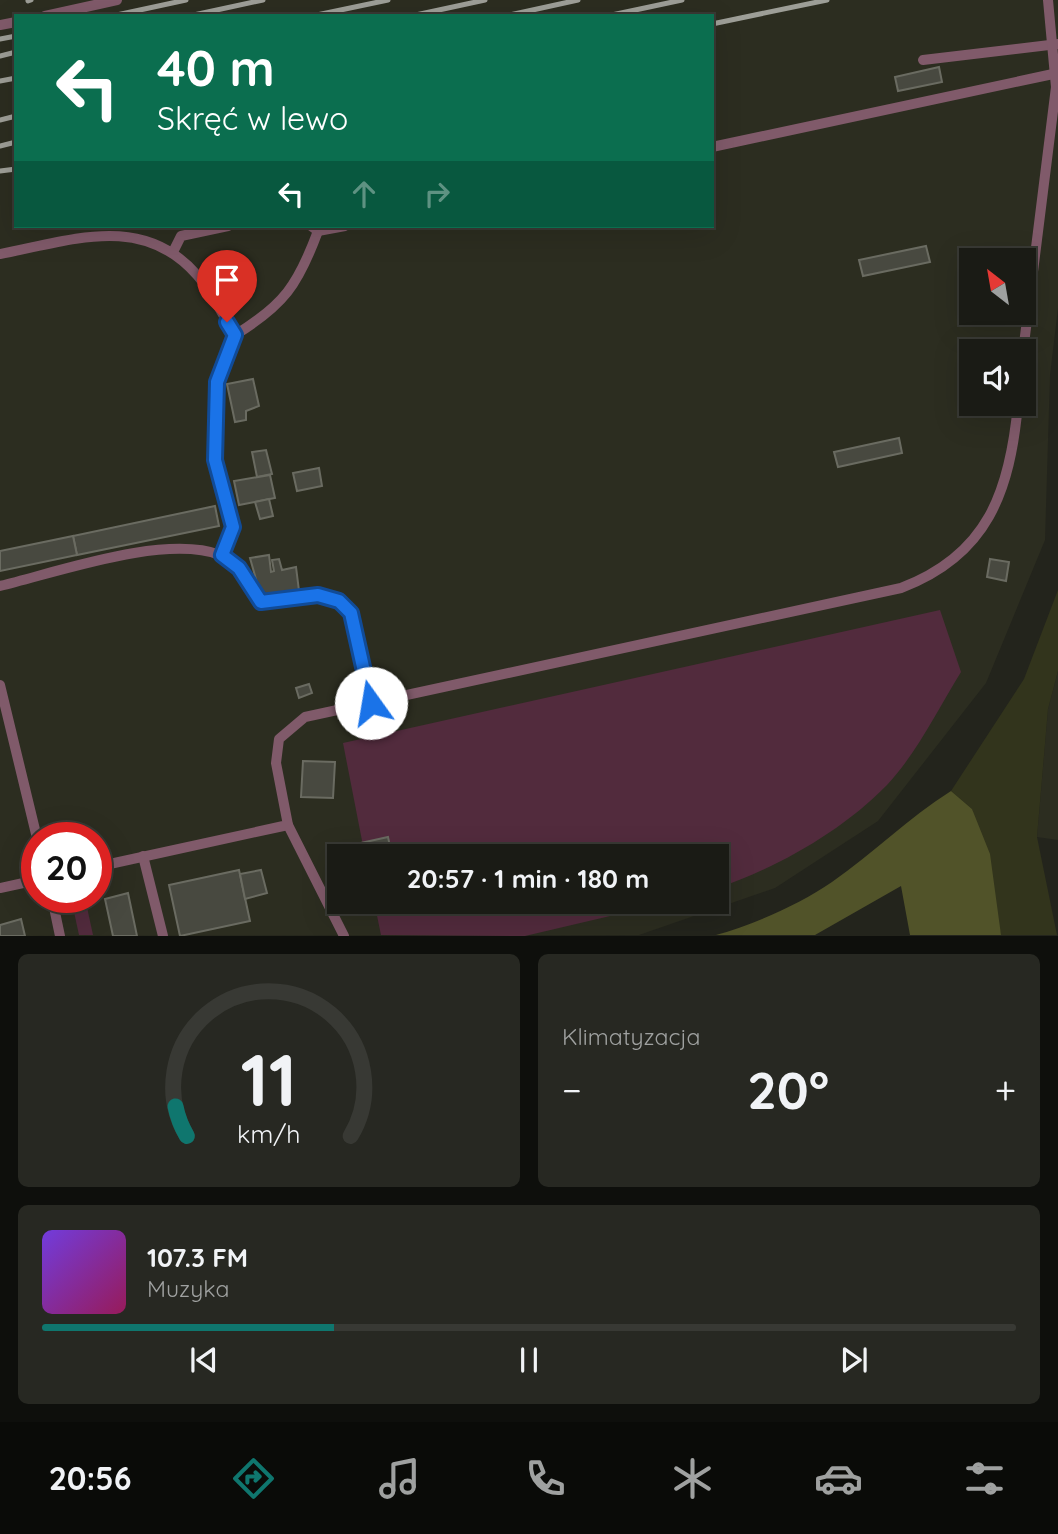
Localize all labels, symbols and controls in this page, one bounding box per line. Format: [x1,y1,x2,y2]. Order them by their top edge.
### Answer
text: 40 m [157,37,275,98]
icon: left [42,42,133,133]
text: Skręć w lewo [157,98,348,138]
icon: left [272,175,310,213]
icon: ahead [345,175,383,213]
icon: right [418,175,456,213]
north arrow [959,248,1036,326]
map controls [959,248,1036,416]
pin [197,250,257,322]
icon: arrive [208,261,246,299]
button: sound [959,339,1036,416]
position arrow [334,666,408,740]
speed limit sign: 20 [21,822,112,913]
text: 20:57 · 1 min · 180 m [407,862,649,895]
text: Klimatyzacja [562,1022,701,1051]
text: 11 [241,1034,297,1125]
text: 20° [747,1057,829,1122]
text: − [562,1066,582,1114]
text: + [995,1066,1016,1114]
text: km/h [237,1118,301,1149]
text: 107.3 FM [147,1241,248,1274]
text: Muzyka [147,1274,229,1303]
icon: previous [185,1341,223,1379]
icon: pause [510,1341,548,1379]
icon: next [835,1341,873,1379]
icon: directions [229,1454,278,1503]
icon: music [375,1454,424,1503]
icon: phone [521,1454,570,1503]
icon: climate [668,1454,717,1503]
icon: car [814,1454,863,1503]
icon: filters [960,1454,1009,1503]
text: 20:56 [49,1458,131,1498]

